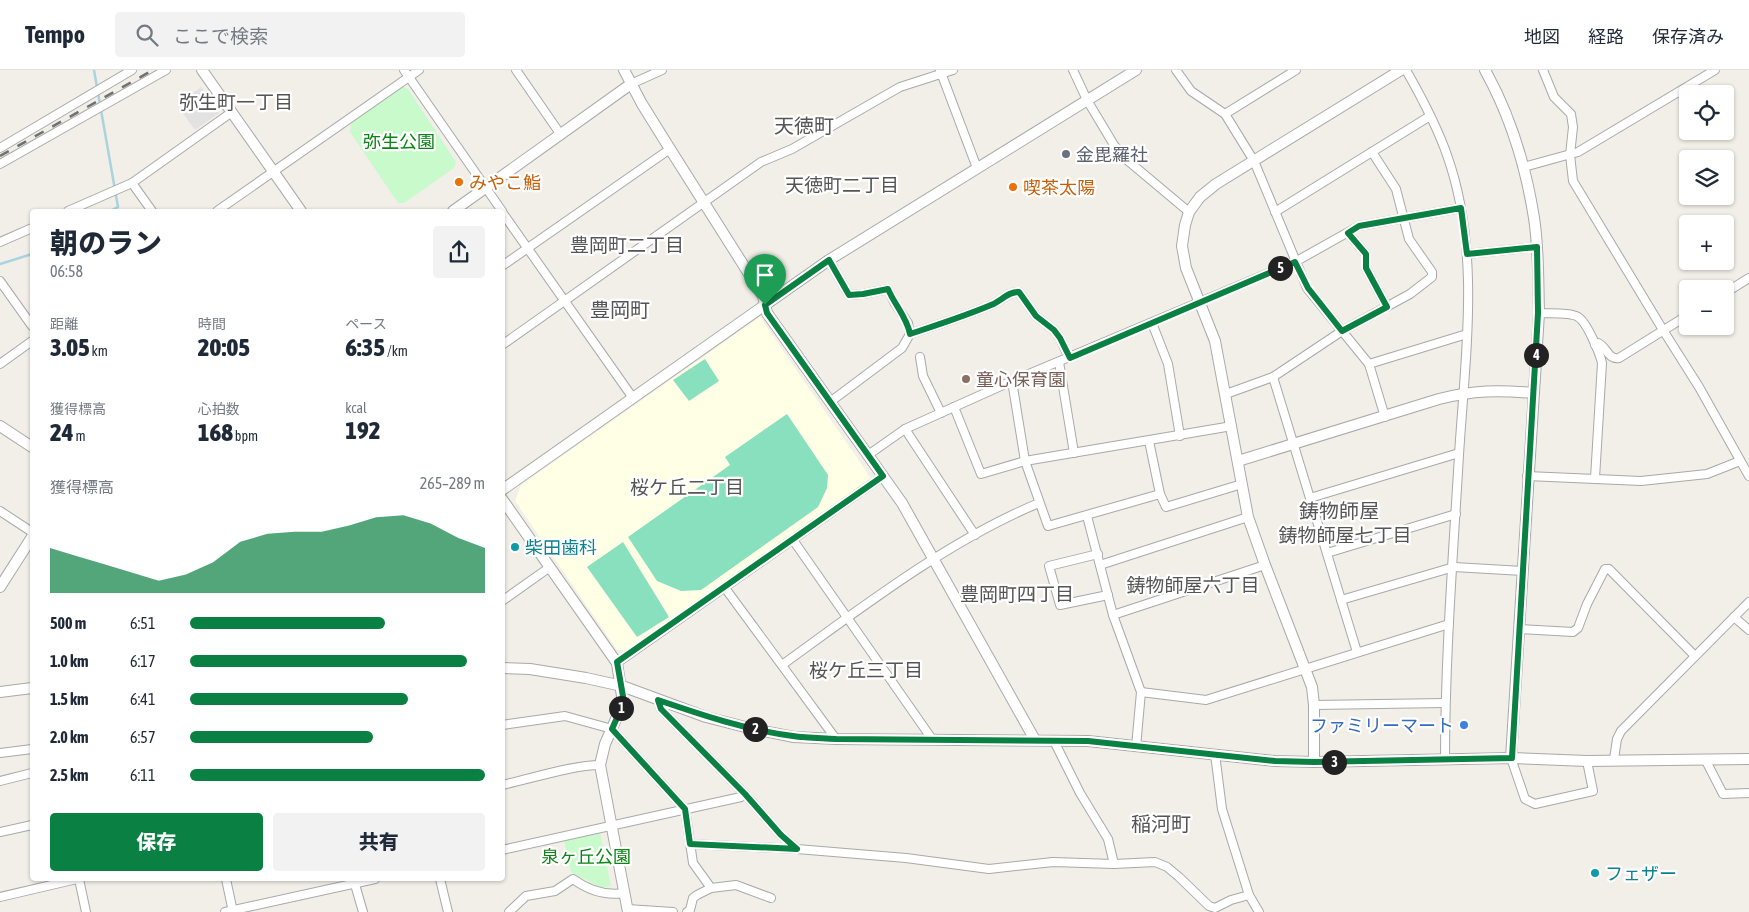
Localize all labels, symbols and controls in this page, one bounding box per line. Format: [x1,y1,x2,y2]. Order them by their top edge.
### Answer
search box [115,12,465,57]
text: Tempo [25,21,85,48]
icon: search [133,21,161,49]
text: ここで検索 [173,25,268,47]
text: 地図 [1524,26,1560,47]
text: 経路 [1588,26,1624,47]
text: 保存済み [1652,26,1724,47]
map controls [1679,85,1734,335]
button: locate [1679,85,1734,140]
district label: 弥生町一丁目 [179,91,293,113]
district label: 天徳町 [774,114,834,137]
park label: 弥生公園 [363,131,435,152]
place label: 金毘羅社 [1076,144,1148,165]
marker: 金毘羅社 [1060,148,1072,160]
button: layers [1679,150,1734,205]
place label: みやこ鮨 [469,172,541,193]
district label: 天徳町二丁目 [785,174,899,196]
marker: みやこ鮨 [453,176,465,188]
place label: 喫茶太陽 [1023,177,1095,198]
marker: 喫茶太陽 [1007,181,1019,193]
button: + [1679,215,1734,270]
button: share [433,226,485,278]
text: 朝のラン [50,227,162,259]
district label: 豊岡町二丁目 [570,234,684,256]
pin [744,254,786,305]
pin: 5 [1268,256,1292,280]
text: 5 [1277,260,1284,276]
icon: arrive [751,261,779,289]
text: 06:58 [50,262,83,280]
button: − [1679,280,1734,335]
district label: 豊岡町 [590,298,650,321]
text: 距離 [50,316,78,332]
text: 時間 [198,316,226,332]
text: ペース [345,316,387,332]
text: 3.05 [50,333,90,361]
text: 20:05 [198,333,250,361]
text: 6:35 [345,333,385,361]
pin: 4 [1524,342,1548,368]
text: km [90,343,108,359]
text: /km [385,343,408,359]
text: 4 [1533,347,1540,363]
place label: 童心保育園 [976,369,1066,390]
marker: 童心保育園 [960,373,972,385]
text: kcal [345,400,367,416]
text: 獲得標高 [50,401,106,417]
text: 心拍数 [198,401,240,417]
text: 192 [345,416,381,444]
text: 24 [50,418,74,446]
text: 168 [198,418,233,446]
text: m [74,428,86,444]
text: bpm [233,428,258,444]
text: 265–289 m [420,474,485,492]
district label: 桜ケ丘二丁目 [630,476,744,498]
text: 獲得標高 [50,478,114,496]
district label: 鋳物師屋 [1299,499,1379,522]
district label: 鋳物師屋七丁目 [1278,524,1412,546]
place label: 柴田歯科 [525,537,597,558]
marker: 柴田歯科 [509,541,521,553]
district label: 鋳物師屋六丁目 [1126,574,1260,596]
district label: 豊岡町四丁目 [960,583,1074,605]
text: 500 m [50,614,86,632]
text: 6:51 [130,614,155,632]
text: 1.0 km [50,652,89,670]
text: 6:17 [130,652,155,670]
district label: 桜ケ丘三丁目 [809,659,923,681]
text: 1.5 km [50,690,89,708]
text: 6:41 [130,690,155,708]
pin: 1 [608,696,634,720]
text: 1 [618,700,625,716]
place label: ファミリーマート [1310,715,1454,736]
pin: 2 [742,716,768,742]
marker: ファミリーマート [1458,719,1470,731]
text: 2 [752,721,759,737]
text: 2.0 km [50,728,89,746]
text: 6:57 [130,728,155,746]
pin: 3 [1322,750,1346,774]
text: 3 [1331,754,1338,770]
text: 2.5 km [50,766,89,784]
text: 6:11 [130,766,155,784]
district label: 稲河町 [1131,812,1191,835]
button: 保存 [50,813,263,871]
button: 共有 [273,813,485,871]
park label: 泉ヶ丘公園 [541,846,631,867]
place label: フェザー [1605,863,1677,884]
marker: フェザー [1589,867,1601,879]

